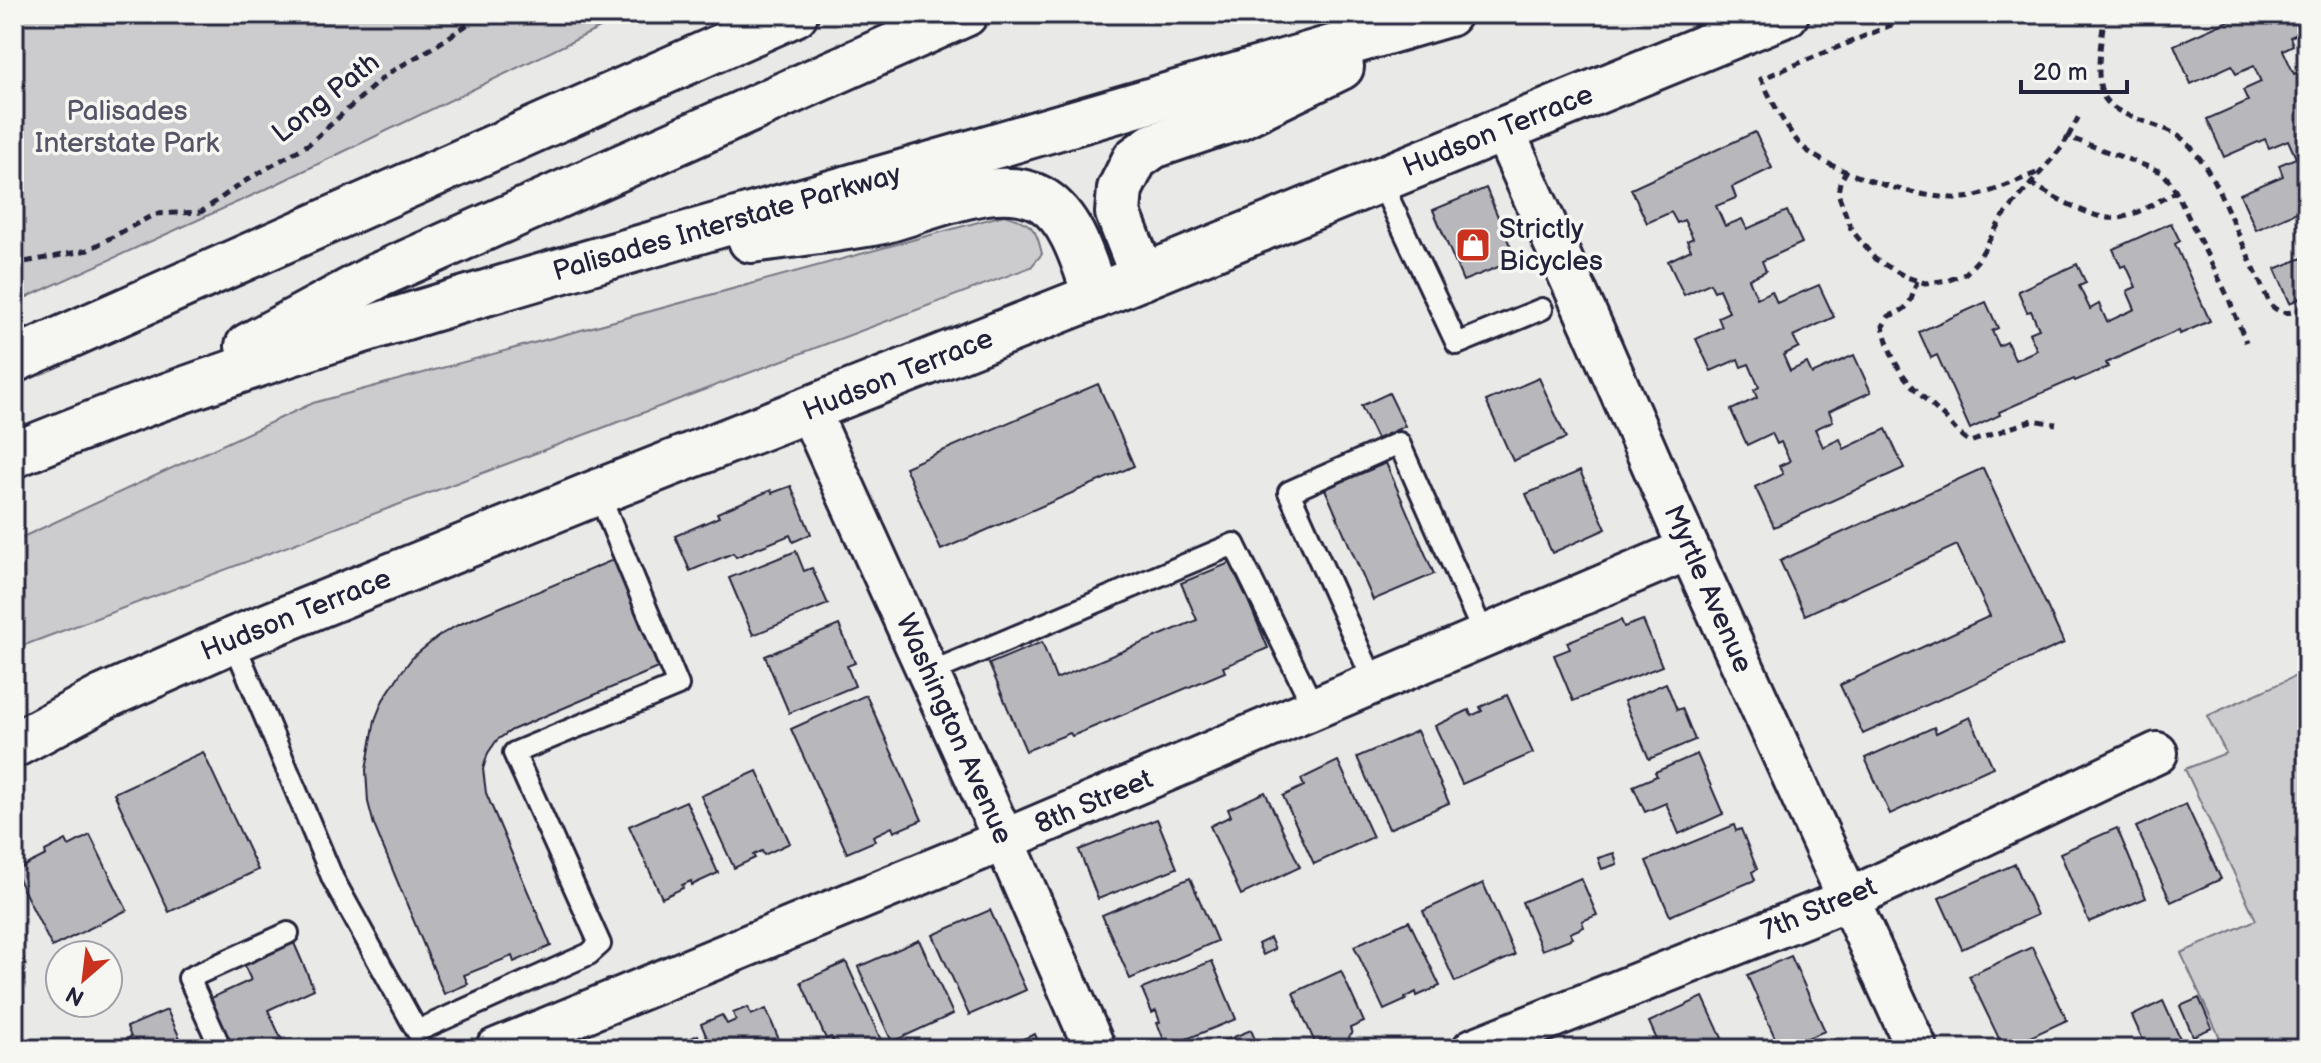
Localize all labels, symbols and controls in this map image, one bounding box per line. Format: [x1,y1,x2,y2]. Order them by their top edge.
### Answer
scale bar [2021,44,2127,94]
street label: Long Path [266,46,386,150]
text: 20 m [2033,58,2088,87]
street label: Hudson Terrace [1398,78,1598,184]
park label: Palisades Interstate Park [35,95,220,160]
street label: Palisades Interstate Parkway [549,157,905,289]
place label: Strictly Bicycles [1499,213,1603,278]
shop icon: Strictly Bicycles [1454,226,1492,264]
street label: Hudson Terrace [798,322,998,428]
street label: Myrtle Avenue [1656,500,1760,678]
street label: Hudson Terrace [196,562,396,668]
street label: Washington Avenue [888,609,1020,849]
street label: 8th Street [1030,762,1158,841]
street label: 7th Street [1757,870,1882,948]
north arrow [44,939,124,1019]
text: N [62,980,89,1011]

